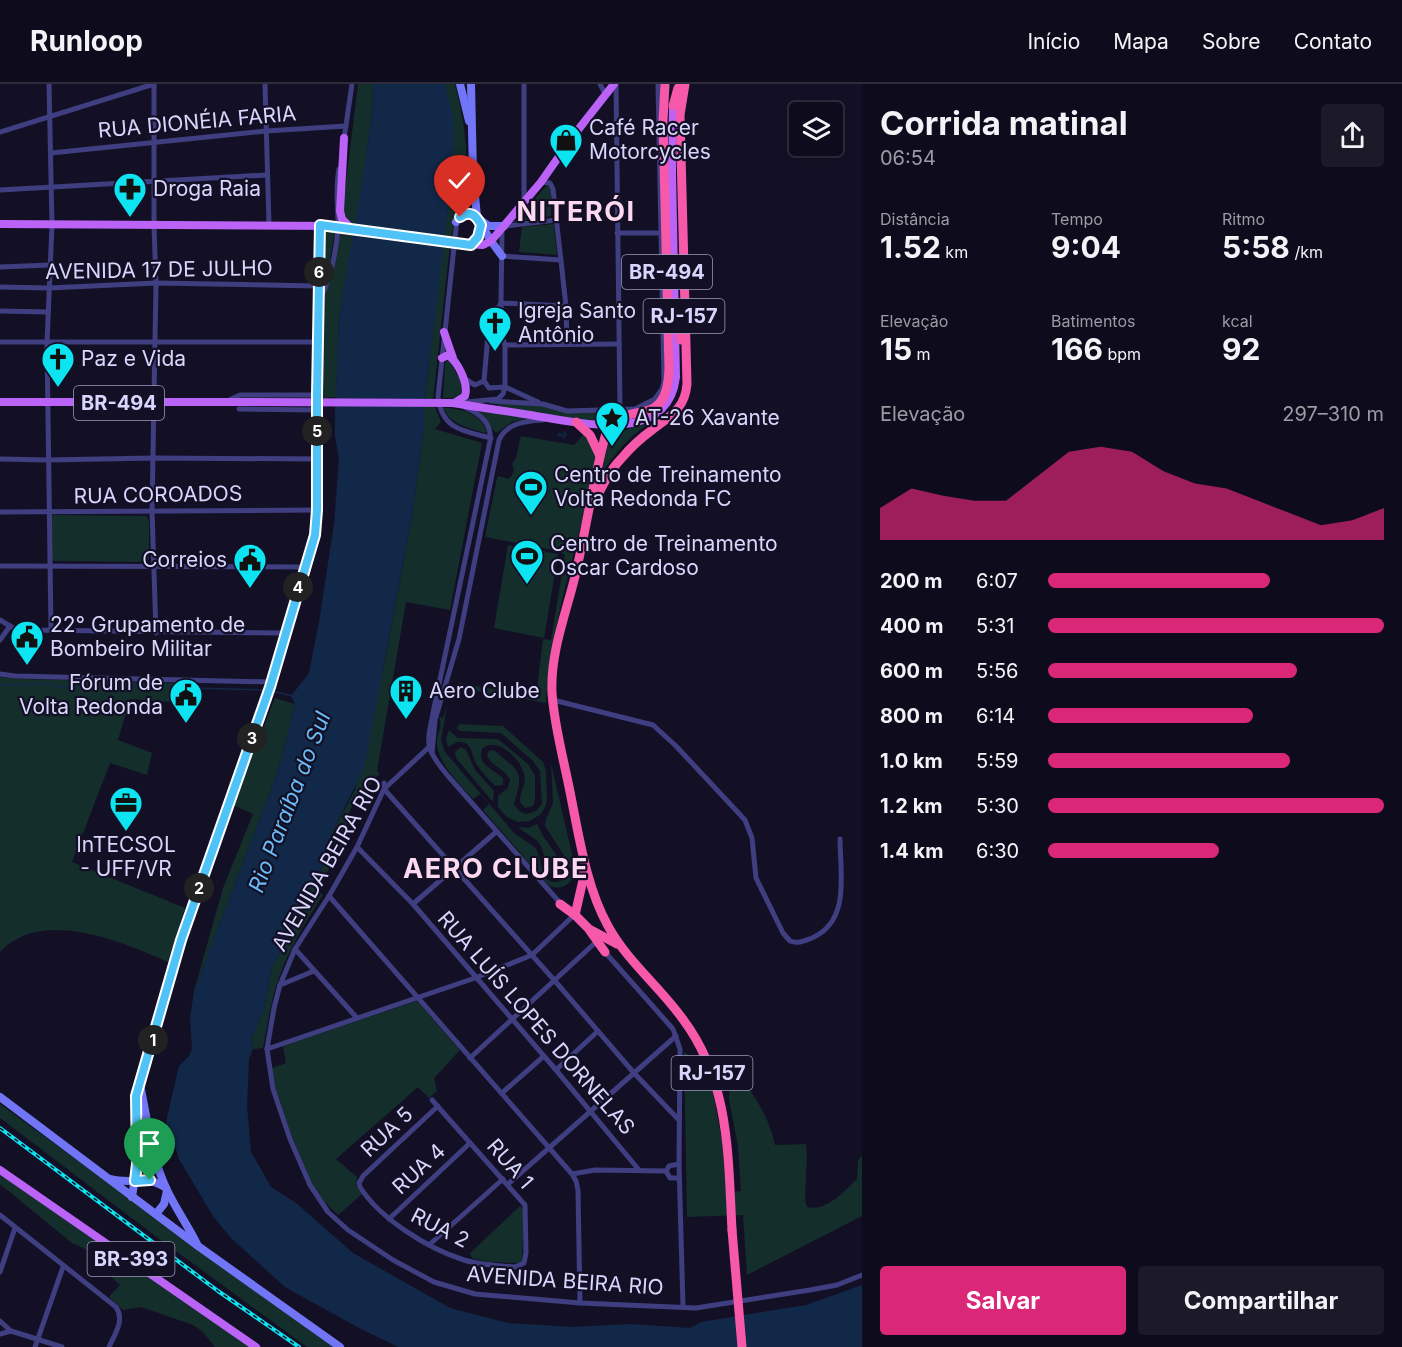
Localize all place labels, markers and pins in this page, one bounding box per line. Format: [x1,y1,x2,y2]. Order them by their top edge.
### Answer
place label: Café Racer Motorcycles [589,115,711,164]
shop icon: Café Racer Motorcycles [548,122,584,169]
pin [434,155,485,217]
pharmacy icon: Droga Raia [112,171,148,218]
place label: Droga Raia [153,176,261,201]
pin: 6 [304,257,334,287]
place label: Igreja Santo Antônio [518,298,636,347]
church icon: Igreja Santo Antônio [477,305,513,352]
church icon: Paz e Vida [40,341,76,388]
place label: Paz e Vida [81,346,186,371]
place icon: AT-26 Xavante [594,400,630,447]
place label: AT-26 Xavante [635,405,780,430]
pin: 5 [302,416,332,446]
place label: Centro de Treinamento Volta Redonda FC [554,462,782,511]
sports icon: Centro de Treinamento Volta Redonda FC [513,469,549,516]
place label: Centro de Treinamento Oscar Cardoso [550,531,778,580]
sports icon: Centro de Treinamento Oscar Cardoso [509,538,545,585]
public building icon: Correios [232,542,268,589]
place label: Correios [142,547,227,572]
pin: 4 [283,572,313,602]
place label: 22° Grupamento de Bombeiro Militar [50,612,245,661]
public building icon: 22° Grupamento de Bombeiro Militar [9,619,45,666]
place label: Fórum de Volta Redonda [19,670,163,719]
building icon: Aero Clube [388,673,424,720]
public building icon: Fórum de Volta Redonda [168,677,204,724]
place label: Aero Clube [429,678,540,703]
pin: 3 [237,723,267,753]
office icon: InTECSOL - UFF/VR [108,785,144,832]
place label: InTECSOL - UFF/VR [76,832,176,881]
pin: 2 [184,873,214,903]
pin: 1 [138,1025,168,1055]
pin [124,1118,175,1180]

